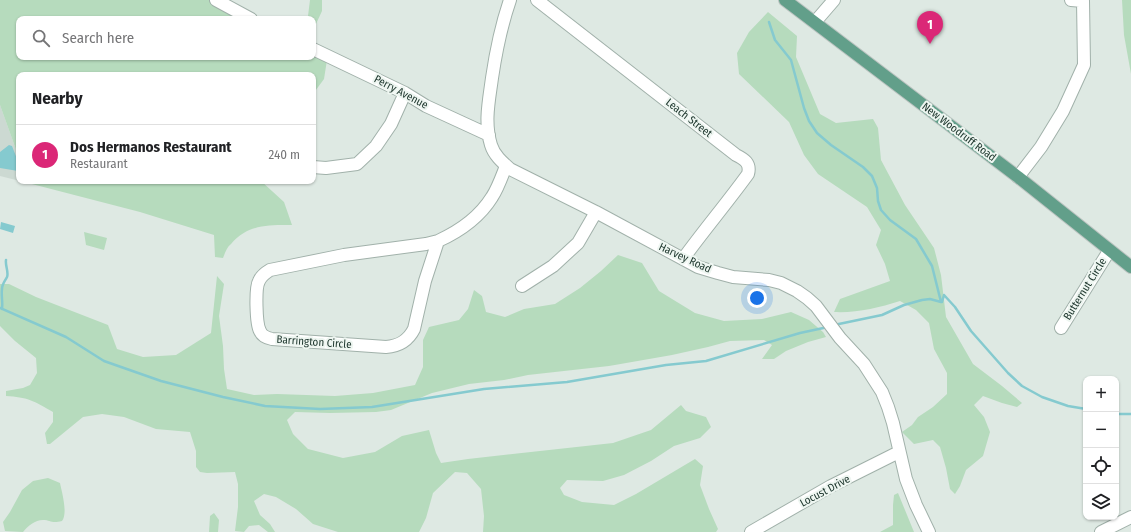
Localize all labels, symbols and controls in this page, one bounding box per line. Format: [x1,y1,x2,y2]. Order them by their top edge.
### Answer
pin: 1 [917,11,943,44]
search box [16,16,316,60]
icon: search [30,27,52,49]
text: Search here [62,29,134,47]
street label: Perry Avenue [372,72,430,112]
text: Nearby [32,88,83,109]
street label: Leach Street [663,96,715,140]
street label: New Woodruff Road [919,100,999,164]
text: Dos Hermanos Restaurant [70,138,232,156]
text: 1 [42,147,48,162]
text: 240 m [268,147,300,162]
text: Restaurant [70,156,128,171]
street label: Harvey Road [657,240,713,276]
street label: Butternut Circle [1061,256,1109,322]
your location [747,288,767,308]
street label: Barrington Circle [276,333,352,351]
map controls [1083,376,1119,520]
button: + [1083,376,1119,412]
button: − [1083,412,1119,448]
button: locate [1083,448,1119,484]
street label: Locust Drive [798,472,852,510]
button: layers [1083,484,1119,520]

